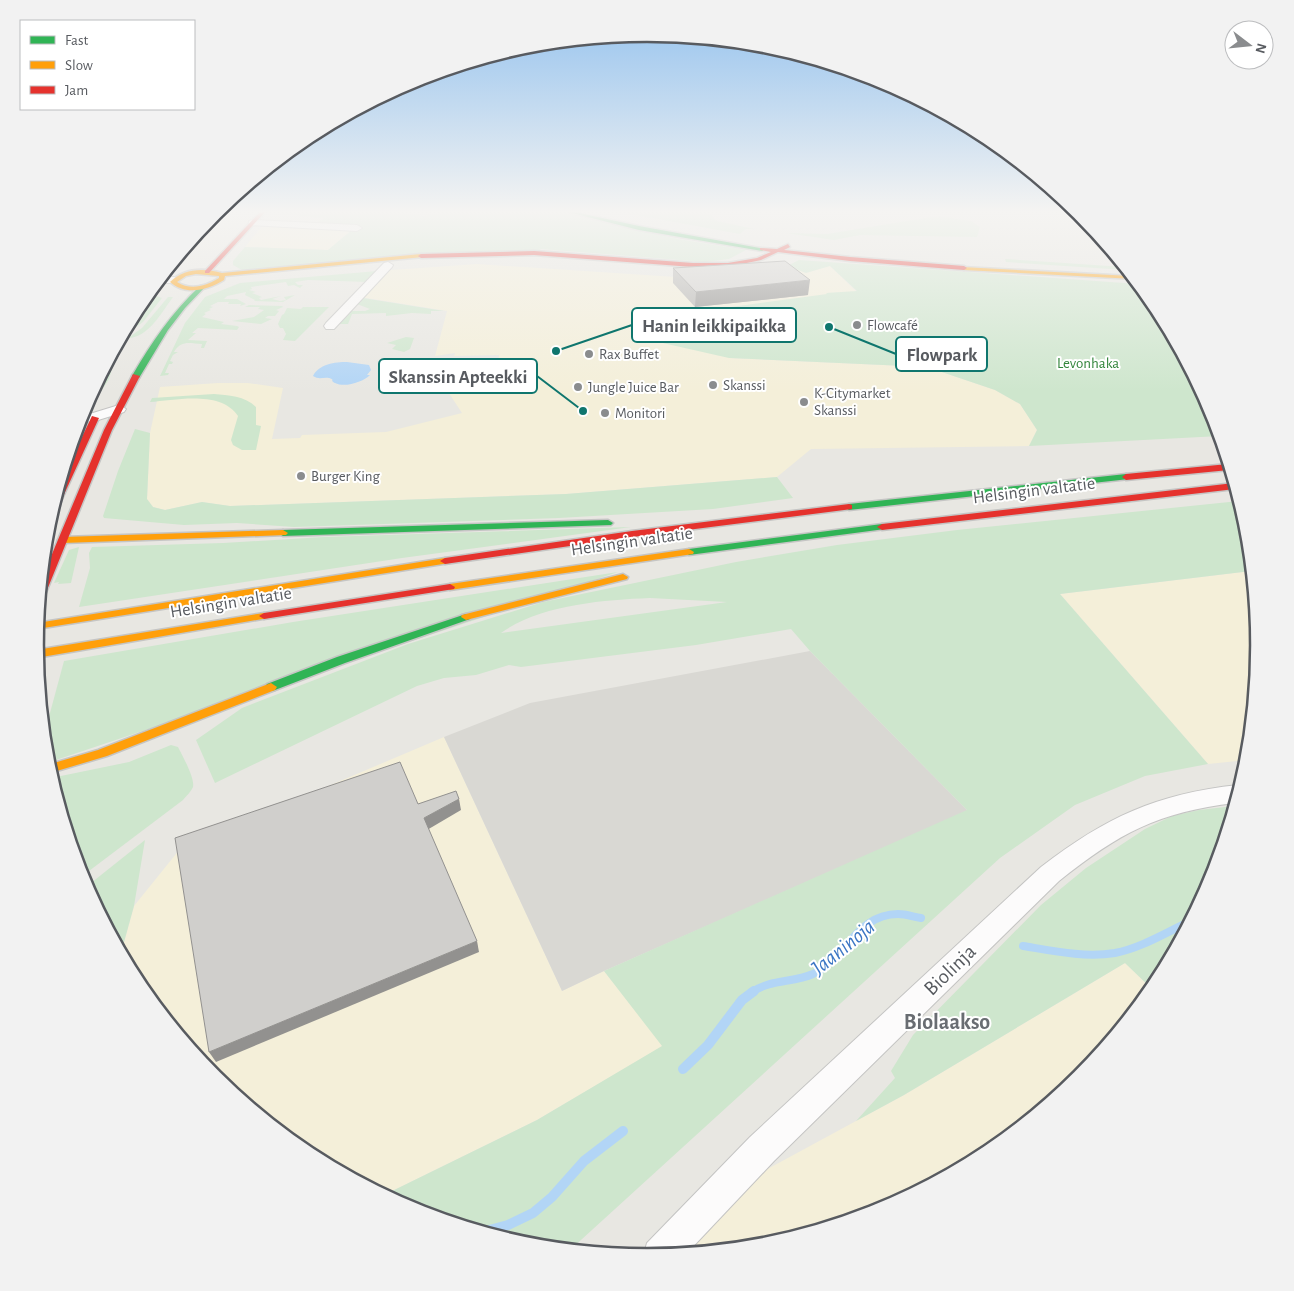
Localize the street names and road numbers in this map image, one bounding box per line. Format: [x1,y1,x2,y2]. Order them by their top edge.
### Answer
street label: Helsingin valtatie [972,475,1096,507]
street label: Helsingin valtatie [570,525,694,559]
street label: Helsingin valtatie [169,584,293,622]
street label: Biolinja [920,940,980,999]

